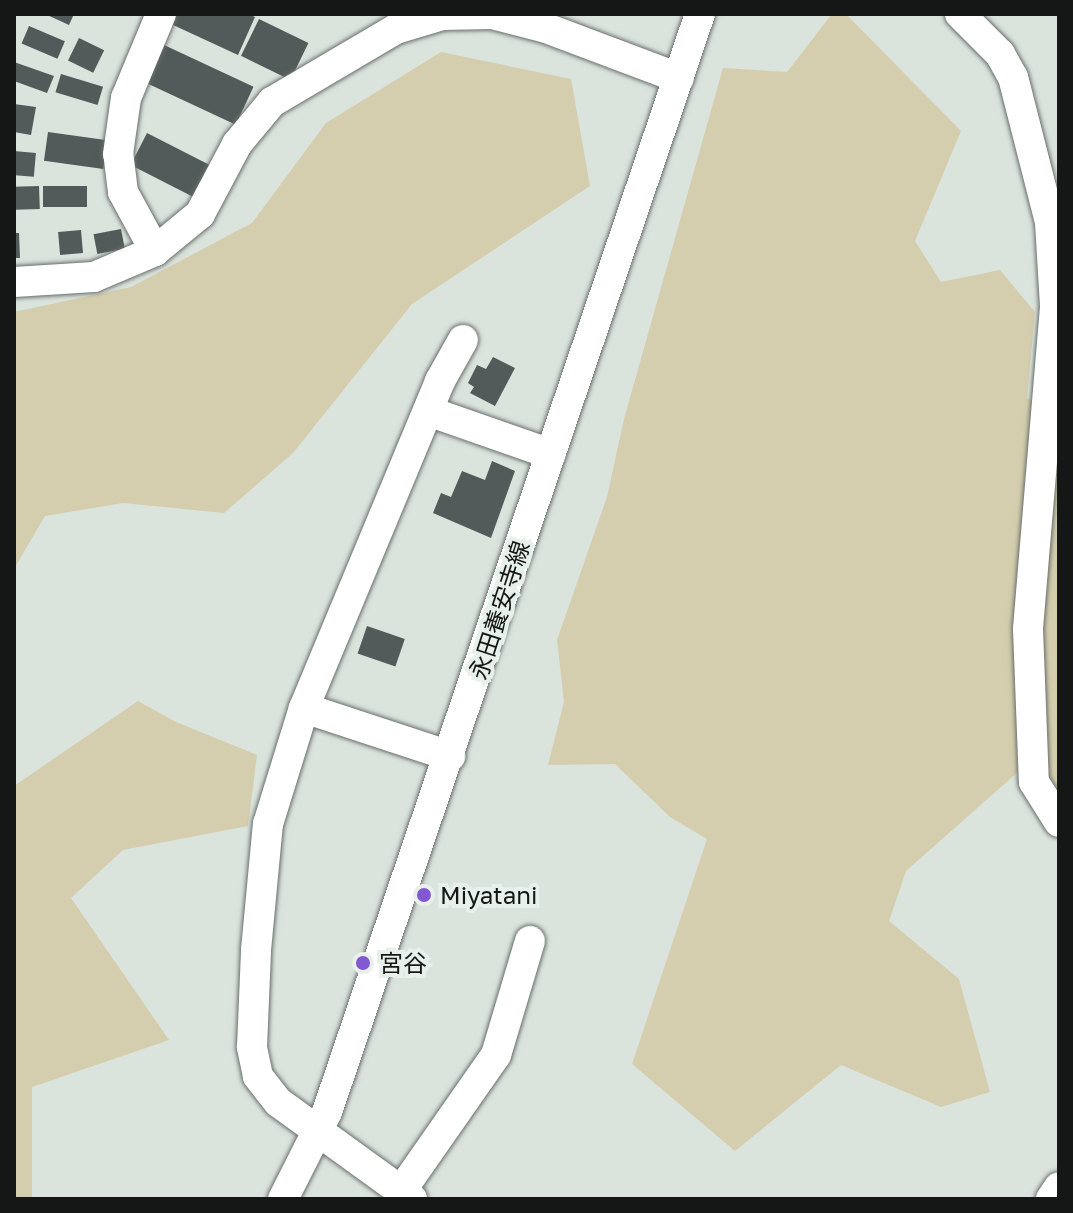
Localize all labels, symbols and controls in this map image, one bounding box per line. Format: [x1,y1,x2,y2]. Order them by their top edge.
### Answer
street label: 永田養安寺線 [463,537,535,683]
place label: Miyatani [440,881,537,909]
marker: Miyatani [415,886,433,904]
place label: 宮谷 [379,949,427,977]
marker: 宮谷 [354,954,372,972]

